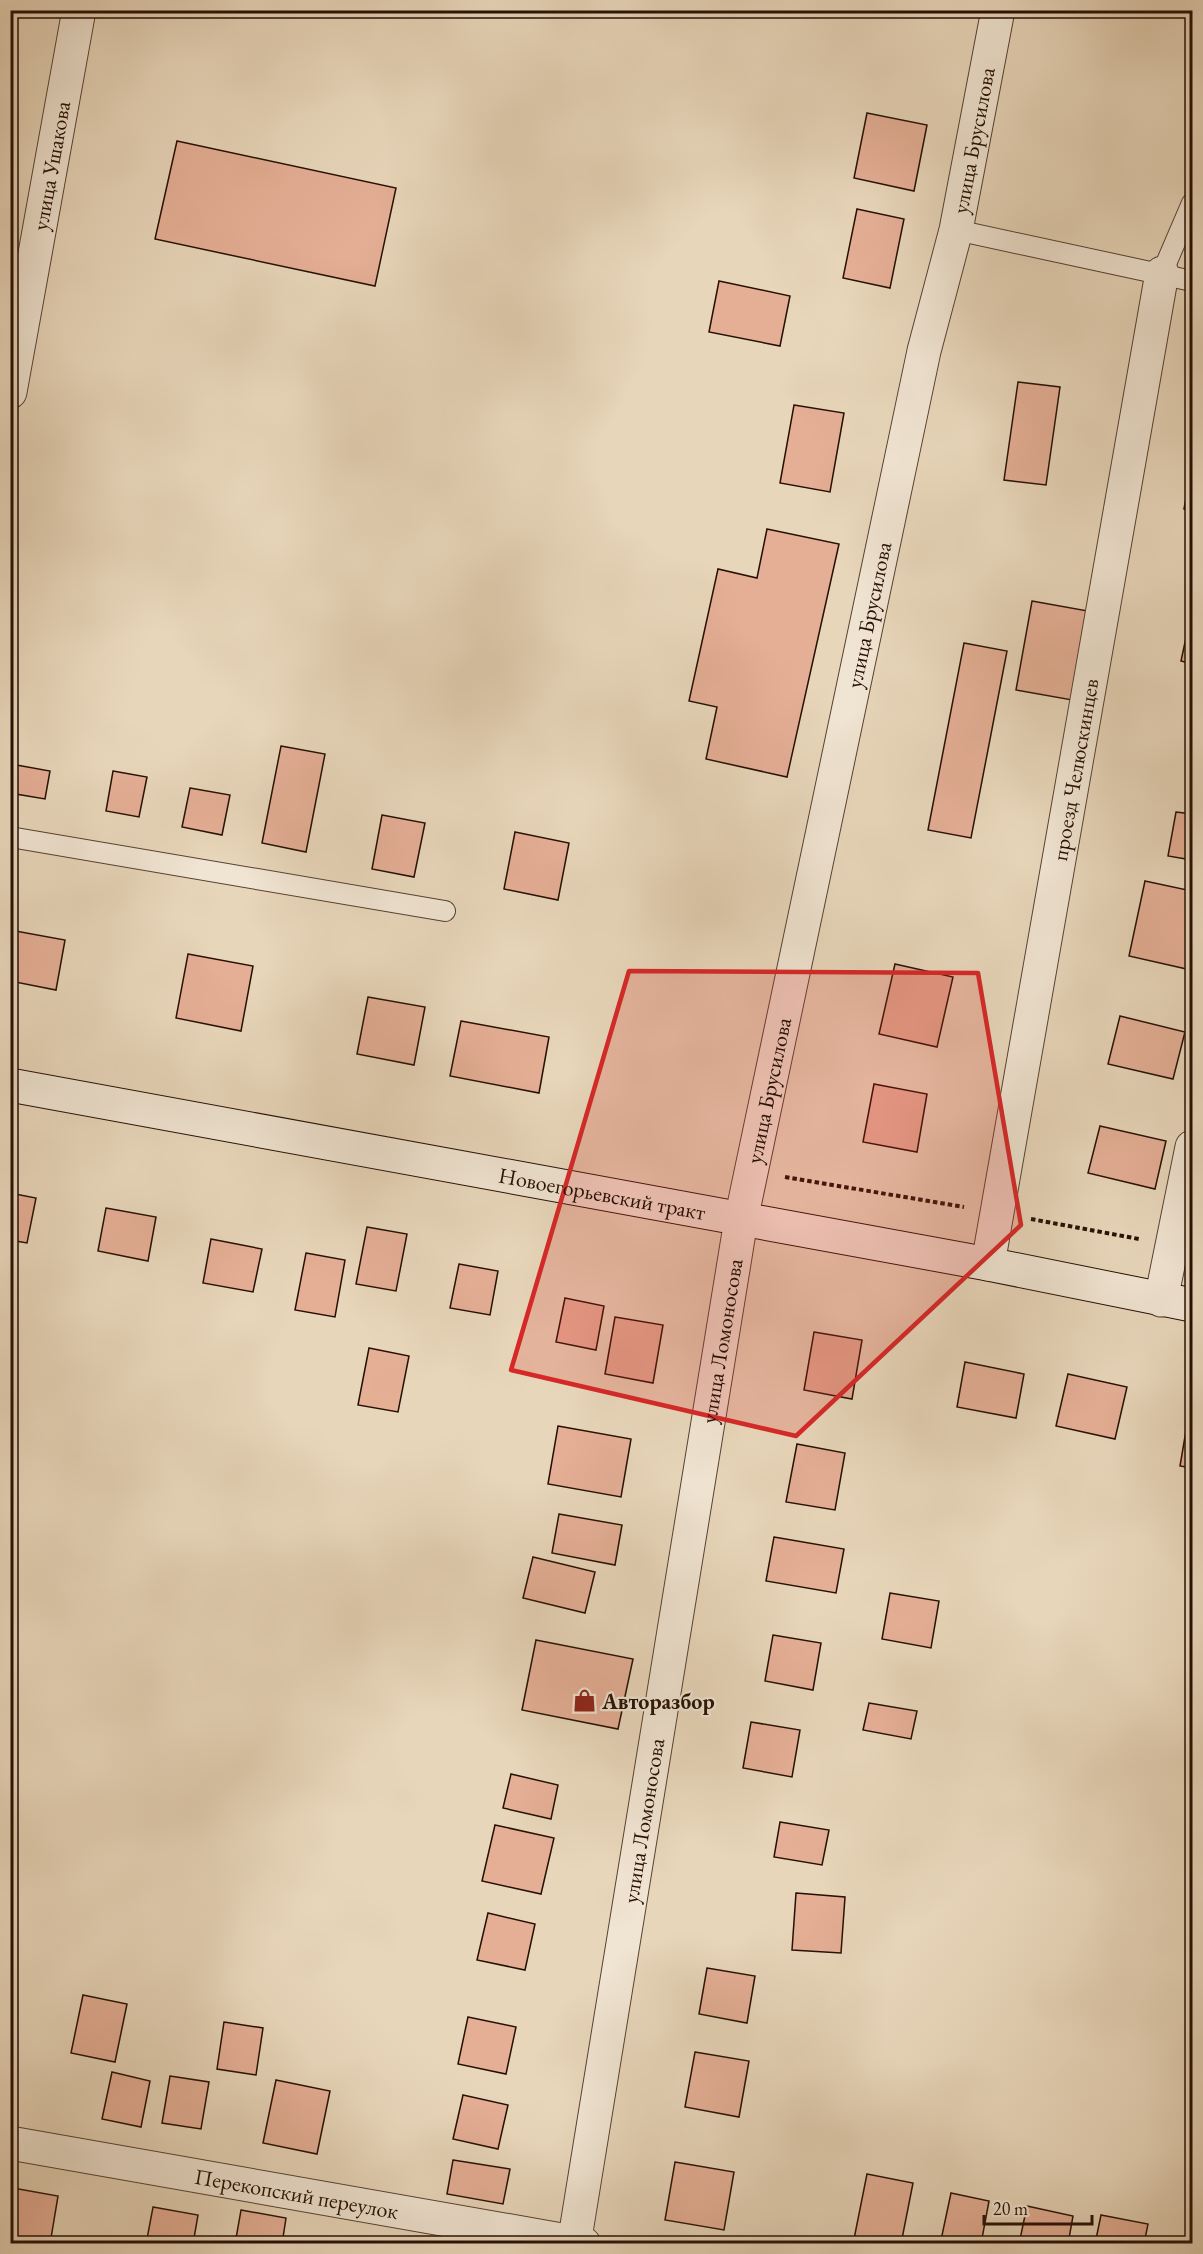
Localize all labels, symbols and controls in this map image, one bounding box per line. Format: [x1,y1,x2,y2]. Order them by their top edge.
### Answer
street label: улица Брусилова [945,65,1002,216]
street label: улица Ушакова [25,99,77,233]
street label: улица Брусилова [839,539,898,691]
street label: проезд Челюскинцев [1045,676,1106,863]
street label: улица Брусилова [739,1015,798,1166]
street label: Новоегорьевский тракт [496,1161,708,1227]
street label: улица Ломоносова [694,1256,750,1426]
place label: Авторазбор [601,1687,715,1716]
shop icon: Авторазбор [571,1688,597,1714]
street label: улица Ломоносова [616,1736,671,1905]
street label: Перекопский переулок [192,2162,401,2226]
scale bar [984,2188,1092,2226]
text: 20 m [993,2197,1028,2220]

